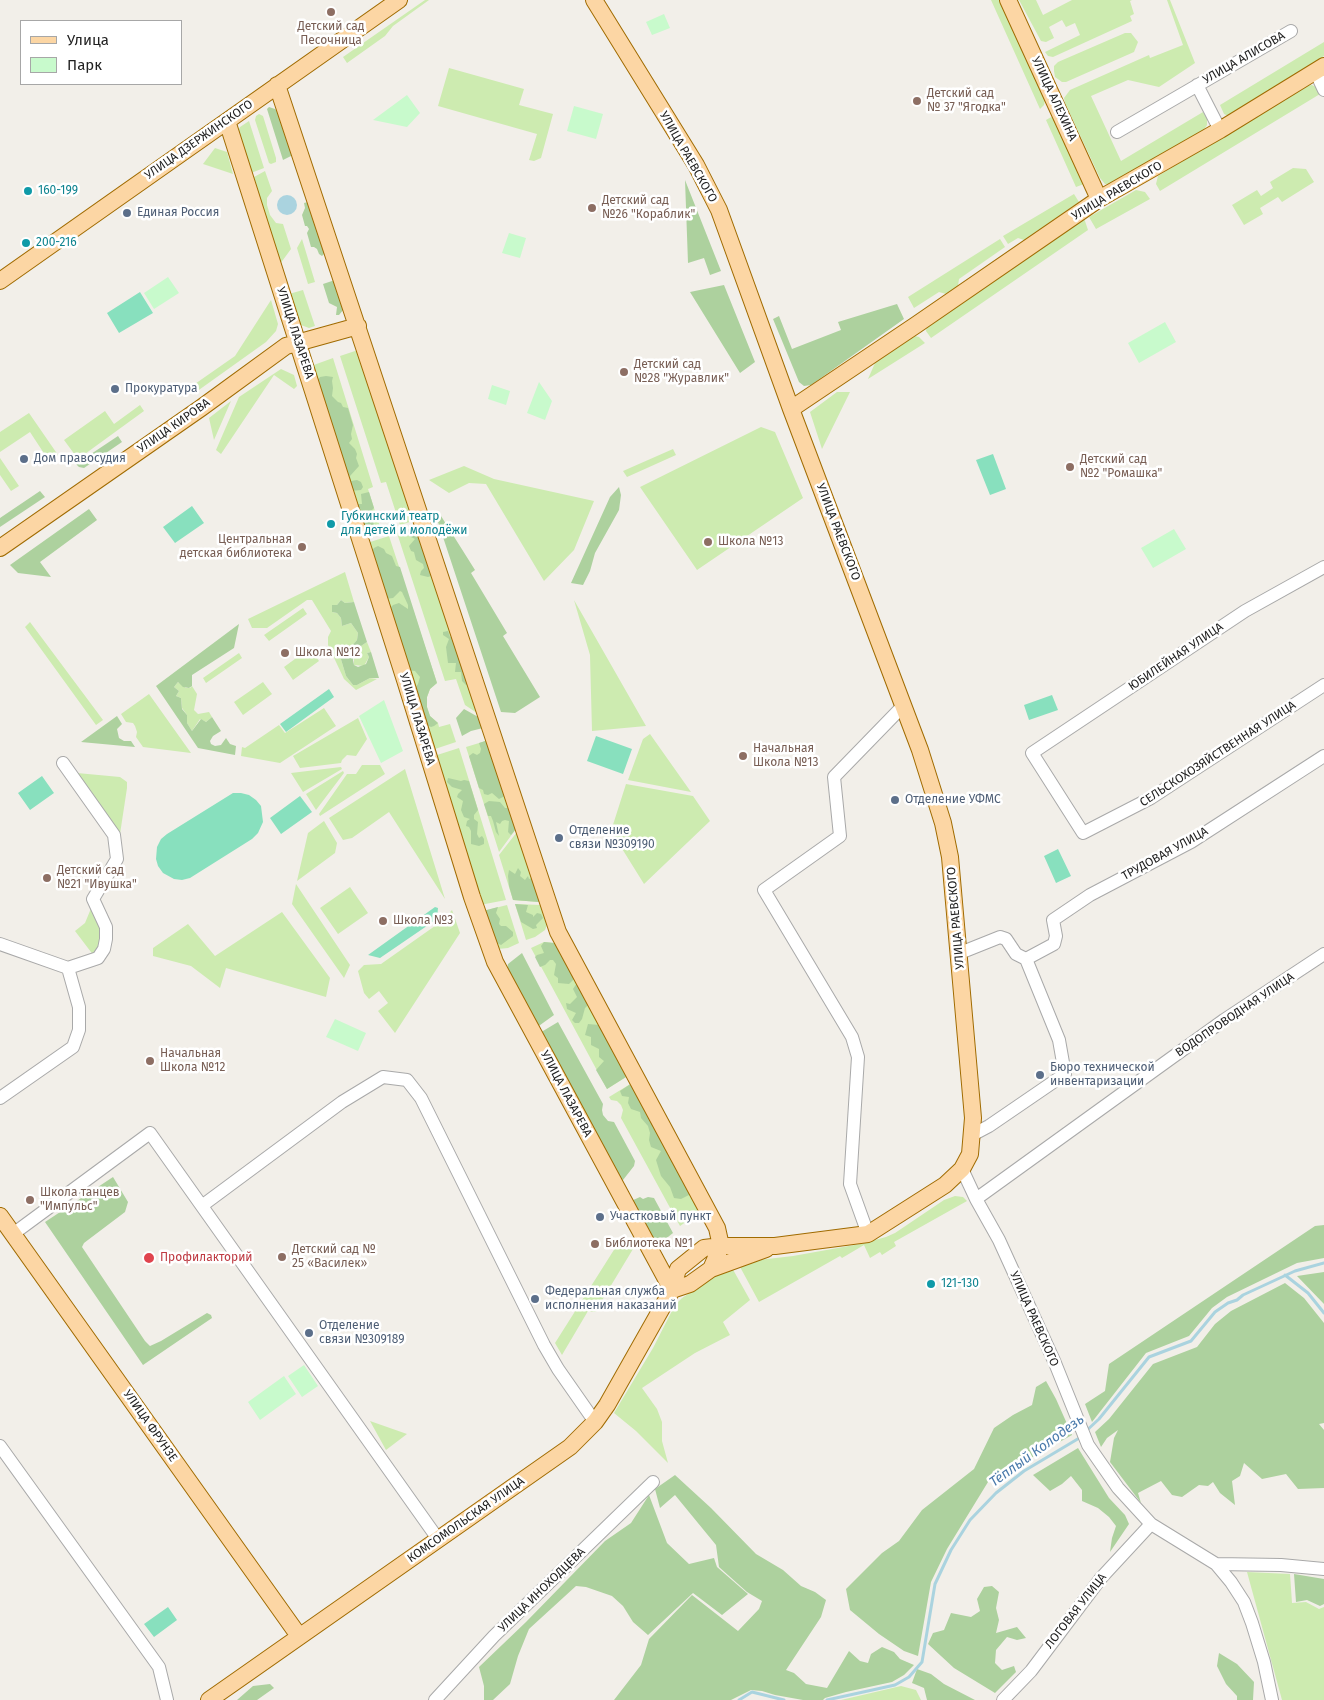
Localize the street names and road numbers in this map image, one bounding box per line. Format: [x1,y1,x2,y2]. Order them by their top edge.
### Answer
street label: УЛИЦА АЛИСОВА [1200,29,1288,87]
street label: УЛИЦА АЛЕХИНА [1028,55,1080,143]
street label: УЛИЦА ДЗЕРЖИНСКОГО [142,97,256,183]
street label: УЛИЦА РАЕВСКОГО [656,109,720,205]
street label: УЛИЦА РАЕВСКОГО [1069,158,1165,224]
street label: УЛИЦА ЛАЗАРЕВА [273,285,317,381]
street label: УЛИЦА КИРОВА [135,396,213,456]
street label: УЛИЦА РАЕВСКОГО [813,481,863,583]
street label: ЮБИЛЕЙНАЯ УЛИЦА [1126,620,1226,694]
street label: УЛИЦА ЛАЗАРЕВА [396,671,438,767]
street label: СЕЛЬСКОХОЗЯЙСТВЕННАЯ УЛИЦА [1137,698,1299,810]
street label: ТРУДОВАЯ УЛИЦА [1119,824,1211,884]
street label: УЛИЦА РАЕВСКОГО [944,866,968,970]
street label: ВОДОПРОВОДНАЯ УЛИЦА [1173,970,1297,1060]
street label: УЛИЦА ЛАЗАРЕВА [537,1048,595,1140]
street label: УЛИЦА РАЕВСКОГО [1007,1269,1061,1369]
street label: УЛИЦА ФРУНЗЕ [120,1387,180,1465]
street label: КОМСОМОЛЬСКАЯ УЛИЦА [405,1474,527,1566]
street label: УЛИЦА ИНОХОДЦЕВА [496,1545,588,1635]
street label: ЛОГОВАЯ УЛИЦА [1042,1570,1110,1652]

